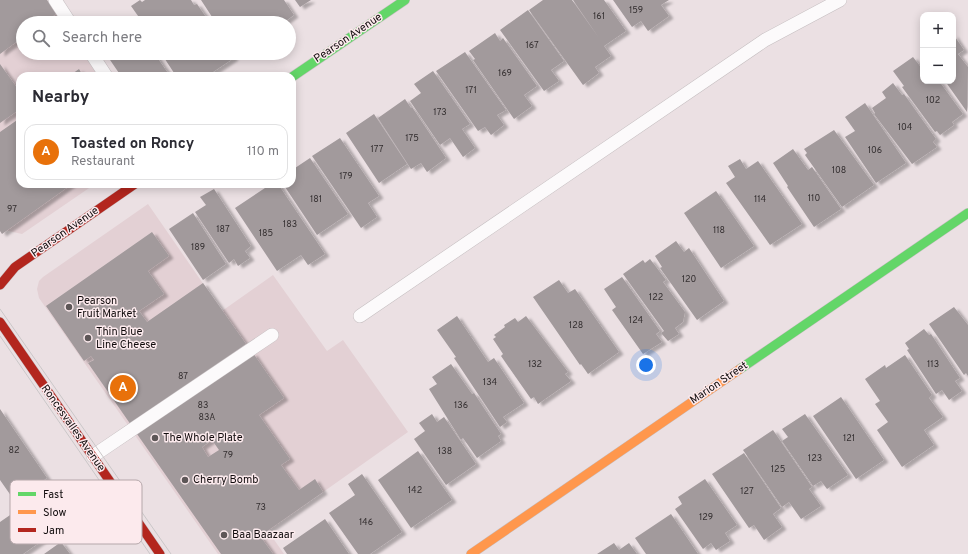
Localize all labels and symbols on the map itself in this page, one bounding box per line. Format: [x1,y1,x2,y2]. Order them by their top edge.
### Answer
house number: 159 [629,5,643,16]
street label: Pearson Avenue [311,10,385,66]
house number: 161 [593,11,605,22]
house number: 167 [525,40,539,51]
house number: 169 [498,68,512,79]
house number: 171 [465,85,477,96]
house number: 102 [926,95,940,106]
house number: 173 [433,107,447,118]
house number: 104 [898,122,913,133]
house number: 175 [405,133,419,144]
house number: 177 [370,144,384,155]
house number: 106 [868,145,882,156]
house number: 108 [832,165,846,176]
house number: 179 [339,171,353,182]
house number: 110 [808,193,820,204]
house number: 181 [310,194,322,205]
house number: 114 [754,194,766,205]
house number: 97 [7,204,17,215]
street label: Pearson Avenue [29,204,102,260]
house number: 183 [283,219,297,230]
house number: 187 [216,224,230,235]
house number: 118 [713,225,725,236]
house number: 185 [259,228,273,239]
house number: 189 [191,242,205,253]
house number: 120 [682,274,697,285]
house number: 122 [649,292,663,303]
place label: Pearson Fruit Market [77,294,136,321]
marker: Pearson Fruit Market [64,302,74,312]
house number: 124 [629,315,644,326]
house number: 128 [569,320,583,331]
place label: Thin Blue Line Cheese [96,325,156,352]
marker: Thin Blue Line Cheese [83,333,93,343]
your location [636,355,656,375]
house number: 132 [528,359,542,370]
street label: Marion Street [687,359,751,407]
house number: 113 [927,359,939,370]
house number: 87 [178,371,188,382]
pin: A [110,373,136,403]
house number: 134 [483,377,498,388]
street label: Roncesvalles Avenue [38,382,108,474]
house number: 83 [198,400,208,411]
house number: 136 [454,400,468,411]
house number: 83A [199,412,215,423]
place label: The Whole Plate [163,431,243,445]
marker: The Whole Plate [150,433,160,443]
house number: 121 [843,433,855,444]
house number: 82 [9,445,19,456]
house number: 138 [438,446,452,457]
house number: 79 [223,450,233,461]
house number: 123 [808,453,822,464]
house number: 125 [771,464,785,475]
place label: Cherry Bomb [193,473,258,487]
marker: Cherry Bomb [180,475,190,485]
legend [10,480,142,544]
house number: 142 [408,485,422,496]
house number: 127 [740,486,754,497]
text: Fast [43,488,63,502]
house number: 73 [256,502,266,513]
text: Slow [43,506,66,520]
house number: 129 [699,512,713,523]
house number: 146 [359,517,373,528]
text: Jam [43,524,64,538]
place label: Baa Baazaar [232,528,295,542]
marker: Baa Baazaar [219,530,229,540]

